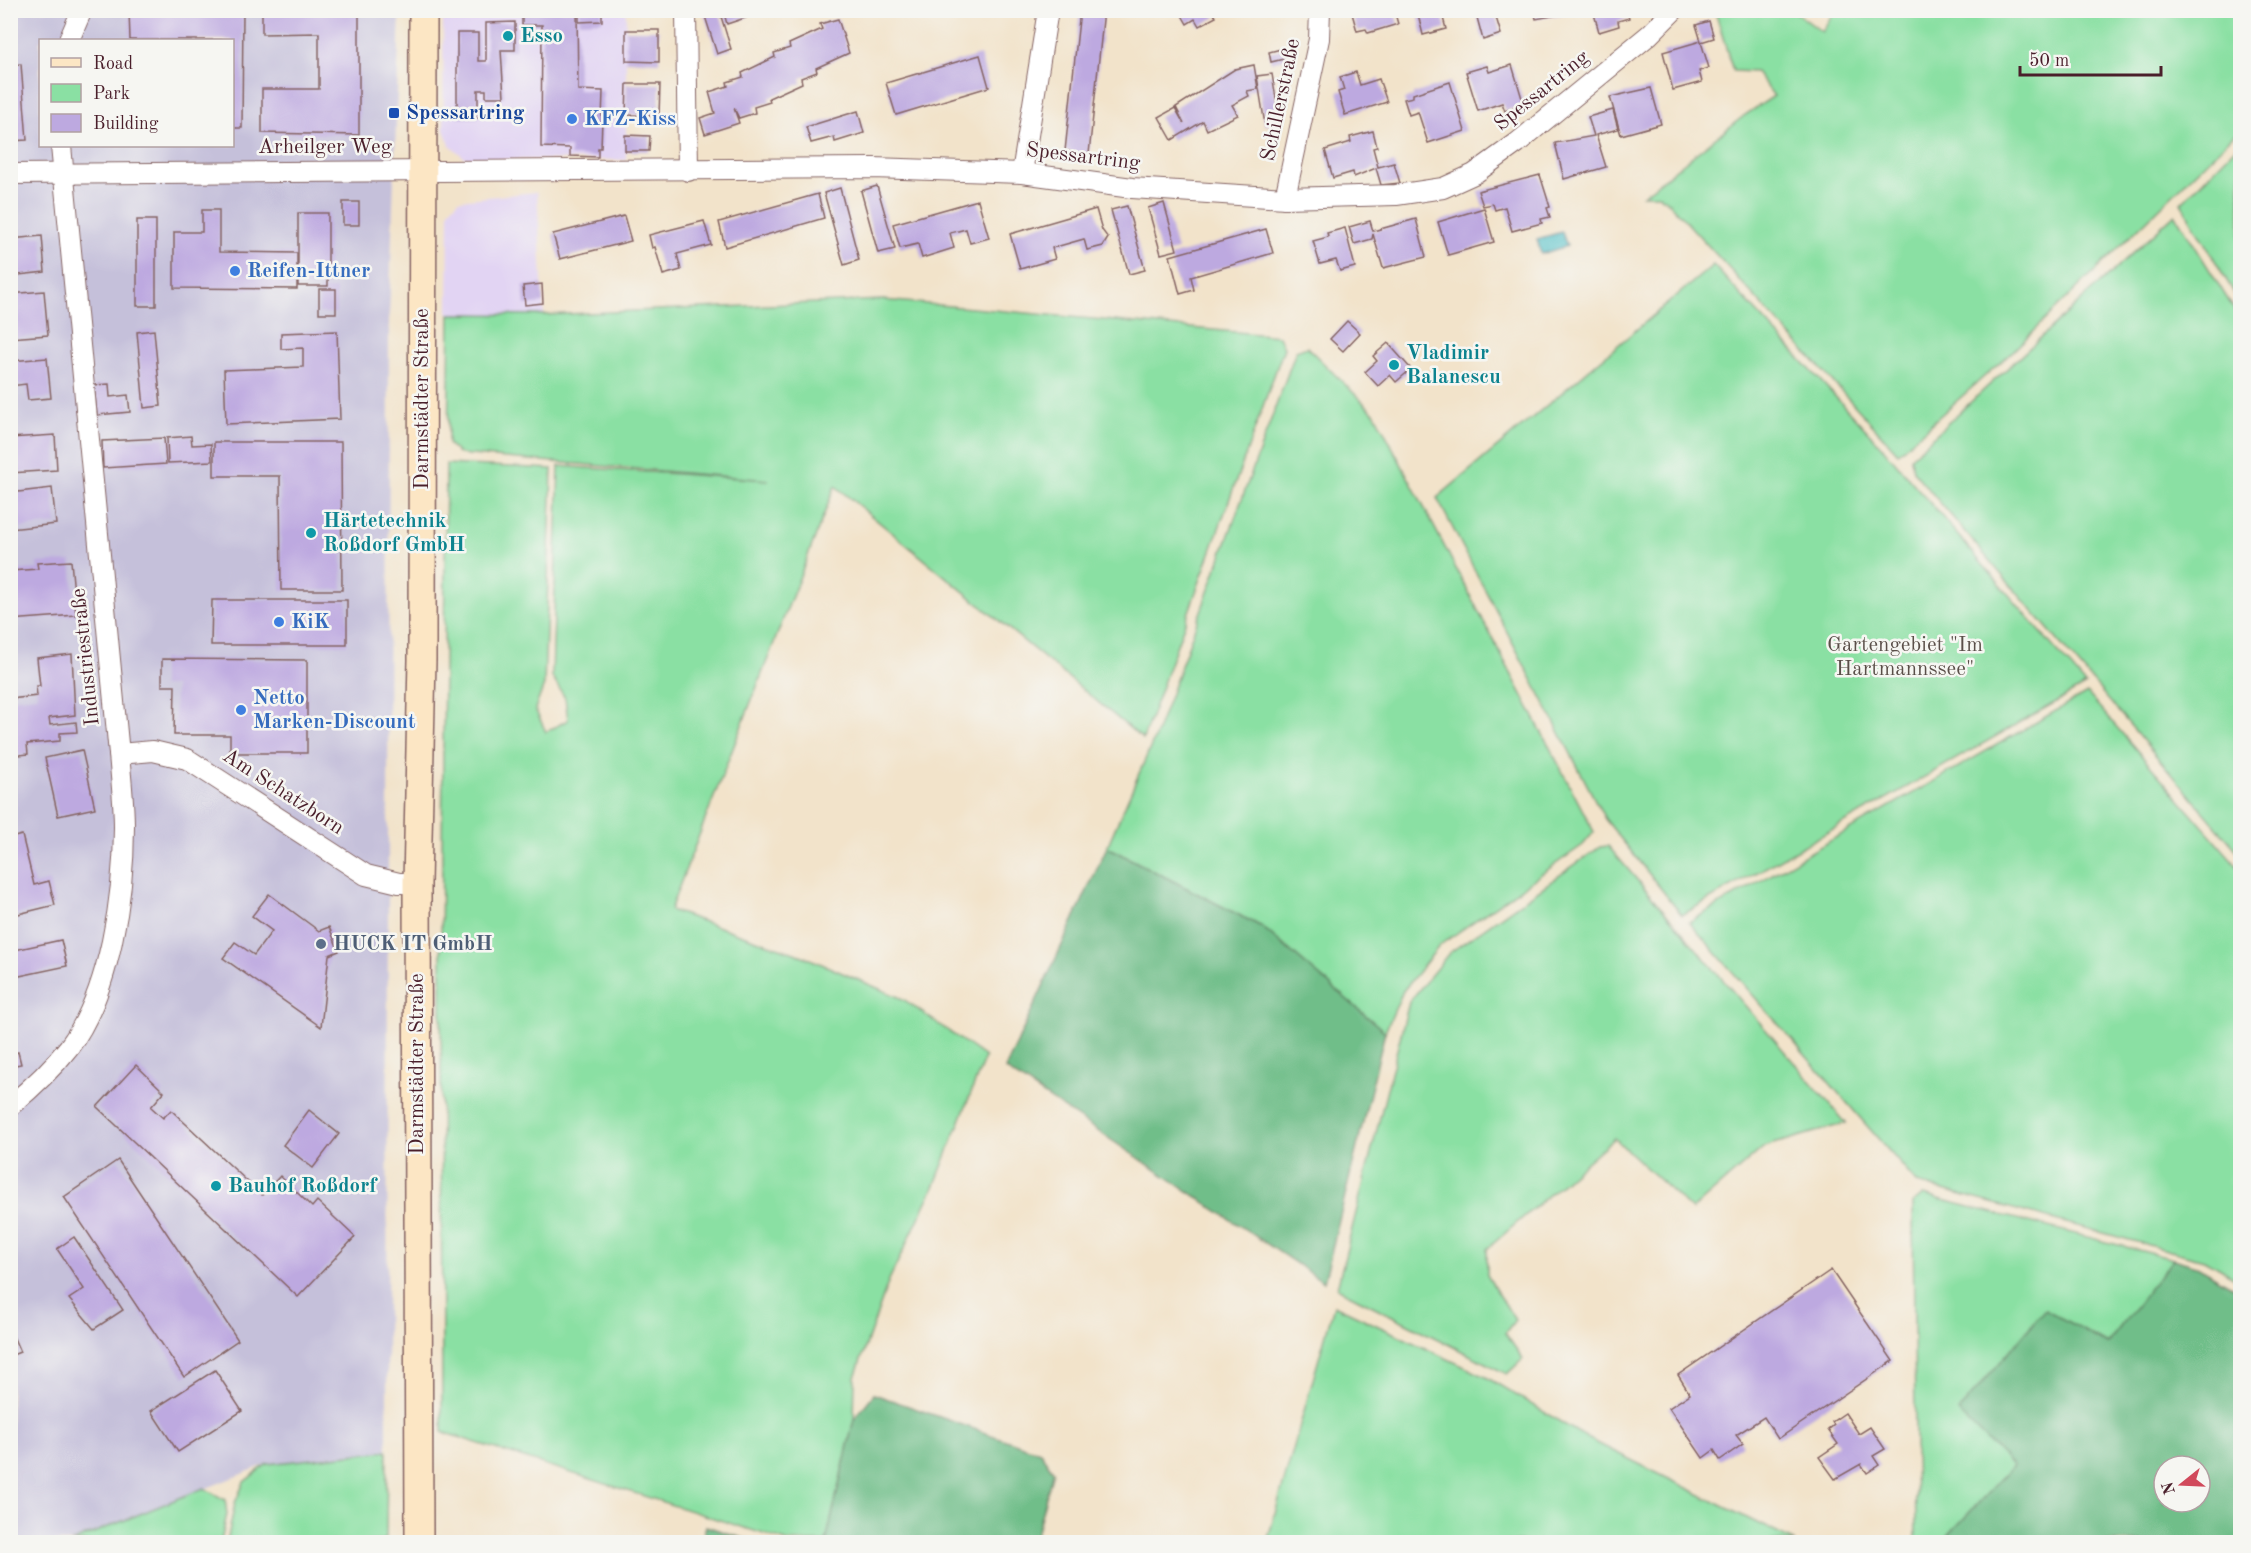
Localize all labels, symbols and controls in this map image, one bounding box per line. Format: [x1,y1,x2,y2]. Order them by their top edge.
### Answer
place label: Esso [520,26,563,47]
marker: Esso [501,29,515,43]
street label: Schillerstraße [1258,37,1304,163]
legend [39,39,234,147]
scale bar [2020,39,2161,77]
street label: Spessartring [1491,46,1594,135]
text: 50 m [2029,52,2069,70]
text: Road [93,55,133,73]
text: Park [93,85,130,103]
place label: Spessartring [406,103,525,124]
marker: Spessartring [387,106,401,120]
place label: KFZ-Kiss [584,109,676,130]
marker: KFZ-Kiss [565,112,579,126]
text: Building [93,115,159,133]
street label: Arheilger Weg [258,137,393,158]
street label: Spessartring [1025,140,1142,175]
place label: Reifen-Ittner [247,261,370,282]
marker: Reifen-Ittner [228,264,242,278]
street label: Darmstädter Straße [412,308,433,490]
place label: Vladimir Balanescu [1406,343,1501,388]
marker: Vladimir Balanescu [1387,358,1401,372]
place label: Härtetechnik Roßdorf GmbH [323,511,465,556]
marker: Härtetechnik Roßdorf GmbH [304,526,318,540]
street label: Industriestraße [68,587,104,727]
place label: KiK [291,612,330,633]
marker: KiK [272,615,286,629]
park label: Gartengebiet "Im Hartmannssee" [1827,635,1983,680]
place label: Netto Marken-Discount [253,688,416,733]
marker: Netto Marken-Discount [234,703,248,717]
street label: Am Schatzborn [218,745,348,839]
place label: HUCK IT GmbH [333,934,493,955]
marker: HUCK IT GmbH [314,937,328,951]
street label: Darmstädter Straße [407,973,428,1155]
place label: Bauhof Roßdorf [228,1176,378,1197]
marker: Bauhof Roßdorf [209,1179,223,1193]
north arrow [2152,1454,2212,1514]
text: N [2160,1479,2179,1496]

